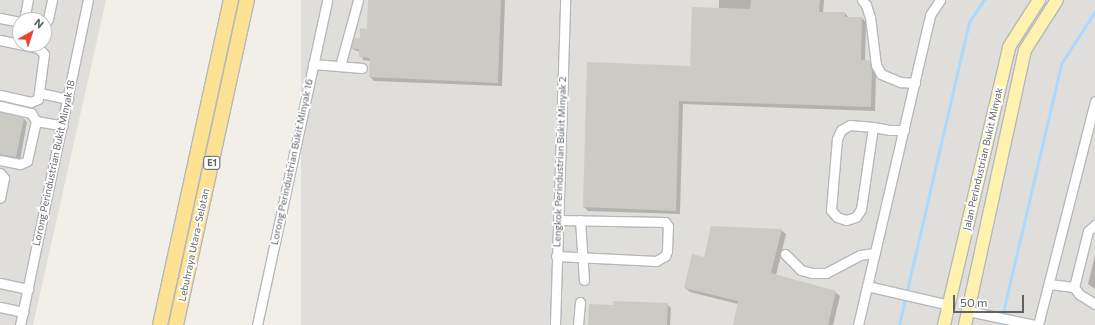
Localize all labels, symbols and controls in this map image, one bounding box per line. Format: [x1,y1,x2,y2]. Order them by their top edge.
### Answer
north arrow [12,12,52,52]
text: N [32,15,47,31]
street label: Lengkok Perindustrian Bukit Minyak 2 [551,76,569,248]
street label: Lorong Perindustrian Bukit Minyak 16 [269,78,315,246]
street label: Lorong Perindustrian Bukit Minyak 18 [31,79,77,247]
street label: Jalan Perindustrian Bukit Minyak [961,86,1005,232]
road number: E1 [203,156,221,170]
street label: Lebuhraya Utara–Selatan [176,187,212,303]
scale bar [955,287,1026,313]
text: 50 m [960,295,988,309]

